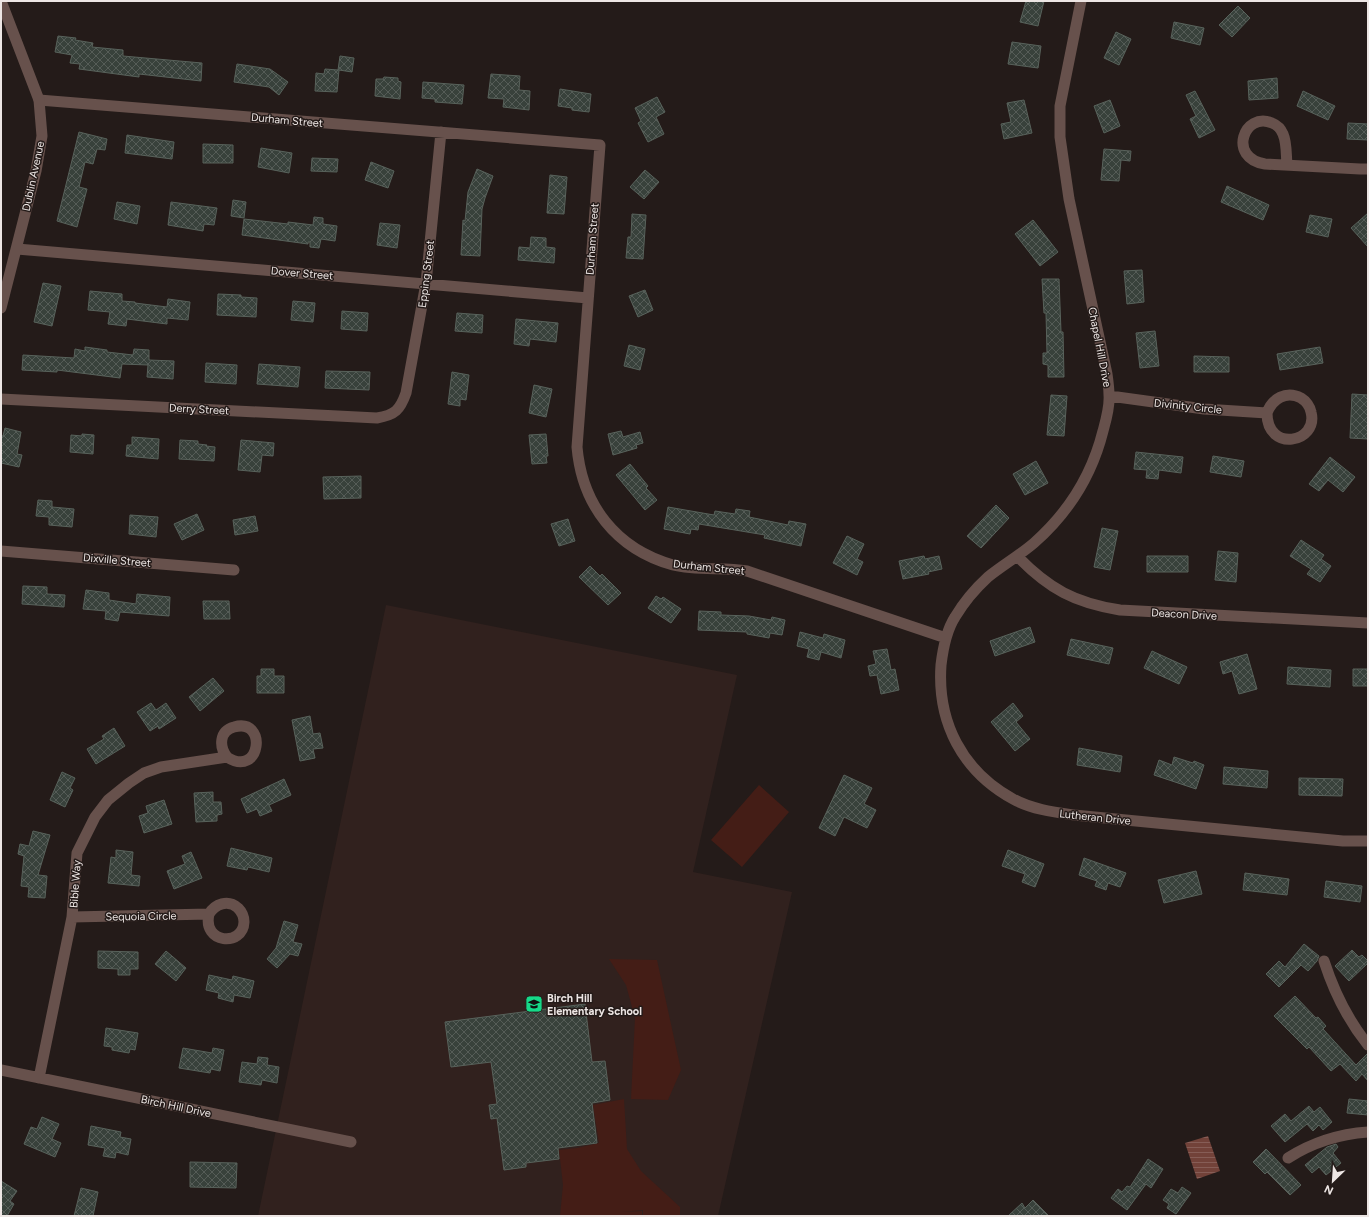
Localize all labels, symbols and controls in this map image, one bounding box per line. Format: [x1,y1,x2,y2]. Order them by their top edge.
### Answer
street label: Durham Street [250,111,323,130]
street label: Dublin Avenue [20,140,47,212]
street label: Durham Street [584,203,601,275]
street label: Epping Street [416,239,437,309]
street label: Dover Street [270,264,334,283]
street label: Chapel Hill Drive [1085,306,1114,388]
street label: Divinity Circle [1153,396,1223,417]
street label: Derry Street [169,401,229,418]
street label: Dixville Street [83,551,151,570]
street label: Durham Street [672,557,745,578]
street label: Deacon Drive [1151,606,1217,623]
street label: Lutheran Drive [1059,807,1131,828]
street label: Bible Way [67,859,84,909]
street label: Sequoia Circle [105,909,177,924]
place label: Birch Hill Elementary School [547,992,642,1018]
school or university icon: Birch Hill Elementary School [524,994,544,1014]
street label: Birch Hill Drive [140,1093,212,1120]
north arrow [1313,1161,1353,1201]
text: N [1322,1182,1336,1197]

